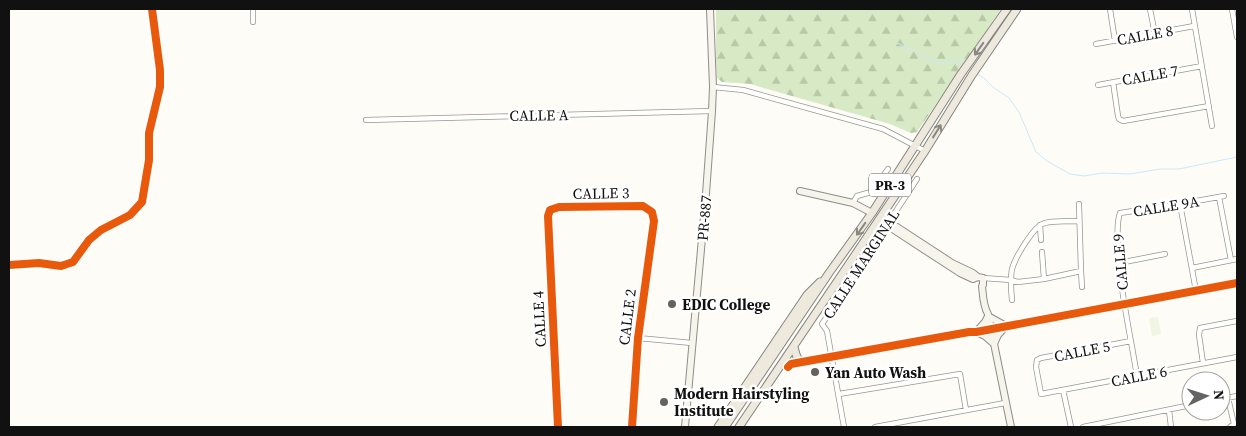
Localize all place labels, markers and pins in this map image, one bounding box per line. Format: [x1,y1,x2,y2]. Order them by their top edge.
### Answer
place label: EDIC College [682,294,770,315]
marker: EDIC College [666,298,678,310]
place label: Yan Auto Wash [825,362,926,383]
marker: Yan Auto Wash [809,366,821,378]
place label: Modern Hairstyling Institute [674,383,809,421]
marker: Modern Hairstyling Institute [658,396,670,408]

